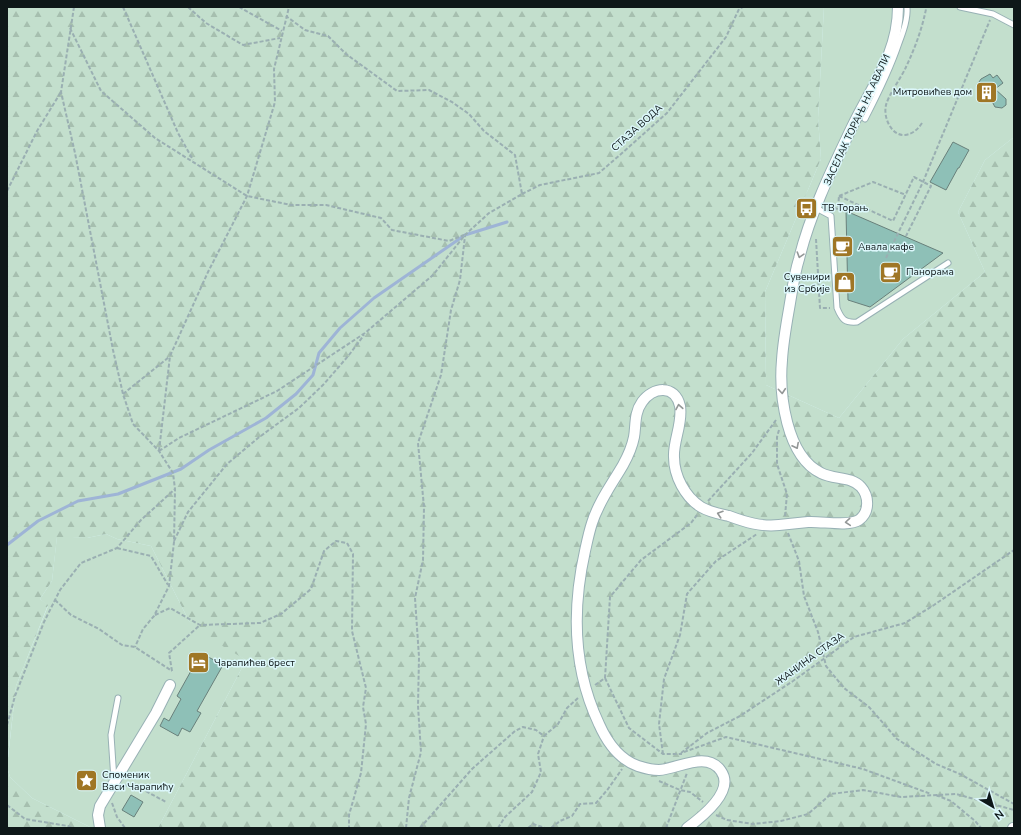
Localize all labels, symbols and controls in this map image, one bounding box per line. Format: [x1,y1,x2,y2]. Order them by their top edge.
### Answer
street label: ЗАСЕЛАК ТОРАЊ НА АВАЛИ [820,52,894,188]
building icon: Митровићев дом [974,79,1000,105]
place label: Митровићев дом [893,85,972,99]
street label: СТАЗА ВОДА [608,101,666,155]
bus stop icon: ТВ Торањ [794,195,820,221]
place label: ТВ Торањ [822,201,869,215]
cafe icon: Авала кафе [830,234,856,260]
place label: Авала кафе [858,240,914,254]
one-way arrow [796,251,805,258]
cafe icon: Панорама [877,259,903,285]
place label: Панорама [906,265,954,279]
place label: Сувенири из Србије [784,270,830,296]
shop icon: Сувенири из Србије [832,270,858,296]
one-way arrow [778,388,787,394]
one-way arrow [675,404,683,410]
one-way arrow [792,442,799,449]
one-way arrow [716,510,723,518]
one-way arrow [845,518,851,527]
street label: ЖАНИНА СТАЗА [773,629,848,689]
hotel icon: Чарапићев брест [185,650,211,676]
place label: Чарапићев брест [214,656,295,670]
place icon: Споменик Васи Чарапићу [73,768,99,794]
place label: Споменик Васи Чарапићу [102,768,174,794]
north arrow [973,787,1013,827]
text: N [991,806,1007,823]

